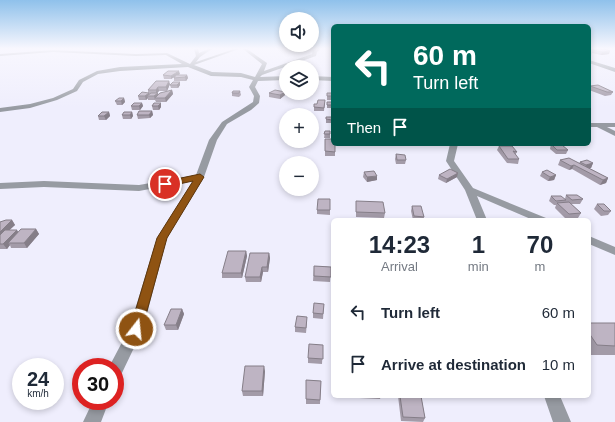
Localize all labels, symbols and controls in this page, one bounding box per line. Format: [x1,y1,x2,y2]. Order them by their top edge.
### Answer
map controls [279,12,319,196]
button: sound [279,12,319,52]
icon: left [347,40,399,92]
text: 60 m [413,40,477,71]
button: layers [279,60,319,100]
text: Turn left [413,73,478,93]
button: + [279,108,319,148]
icon: arrive [389,116,411,138]
text: Then [347,119,381,136]
button: − [279,156,319,196]
pin [148,167,182,201]
icon: arrive [154,173,176,195]
text: 14:23 [369,231,430,258]
text: 1 [472,231,485,258]
text: 70 [527,231,553,258]
text: Arrival [381,259,418,274]
text: min [468,259,489,274]
text: m [534,259,545,274]
icon: left [347,301,369,323]
text: Turn left [381,304,440,321]
text: 60 m [542,304,575,321]
position arrow [115,308,157,350]
icon: arrive [347,353,369,375]
text: Arrive at destination [381,356,526,373]
text: 10 m [542,356,575,373]
speed limit sign: 30 [72,358,124,410]
text: 24 [27,368,49,390]
text: km/h [27,388,49,399]

